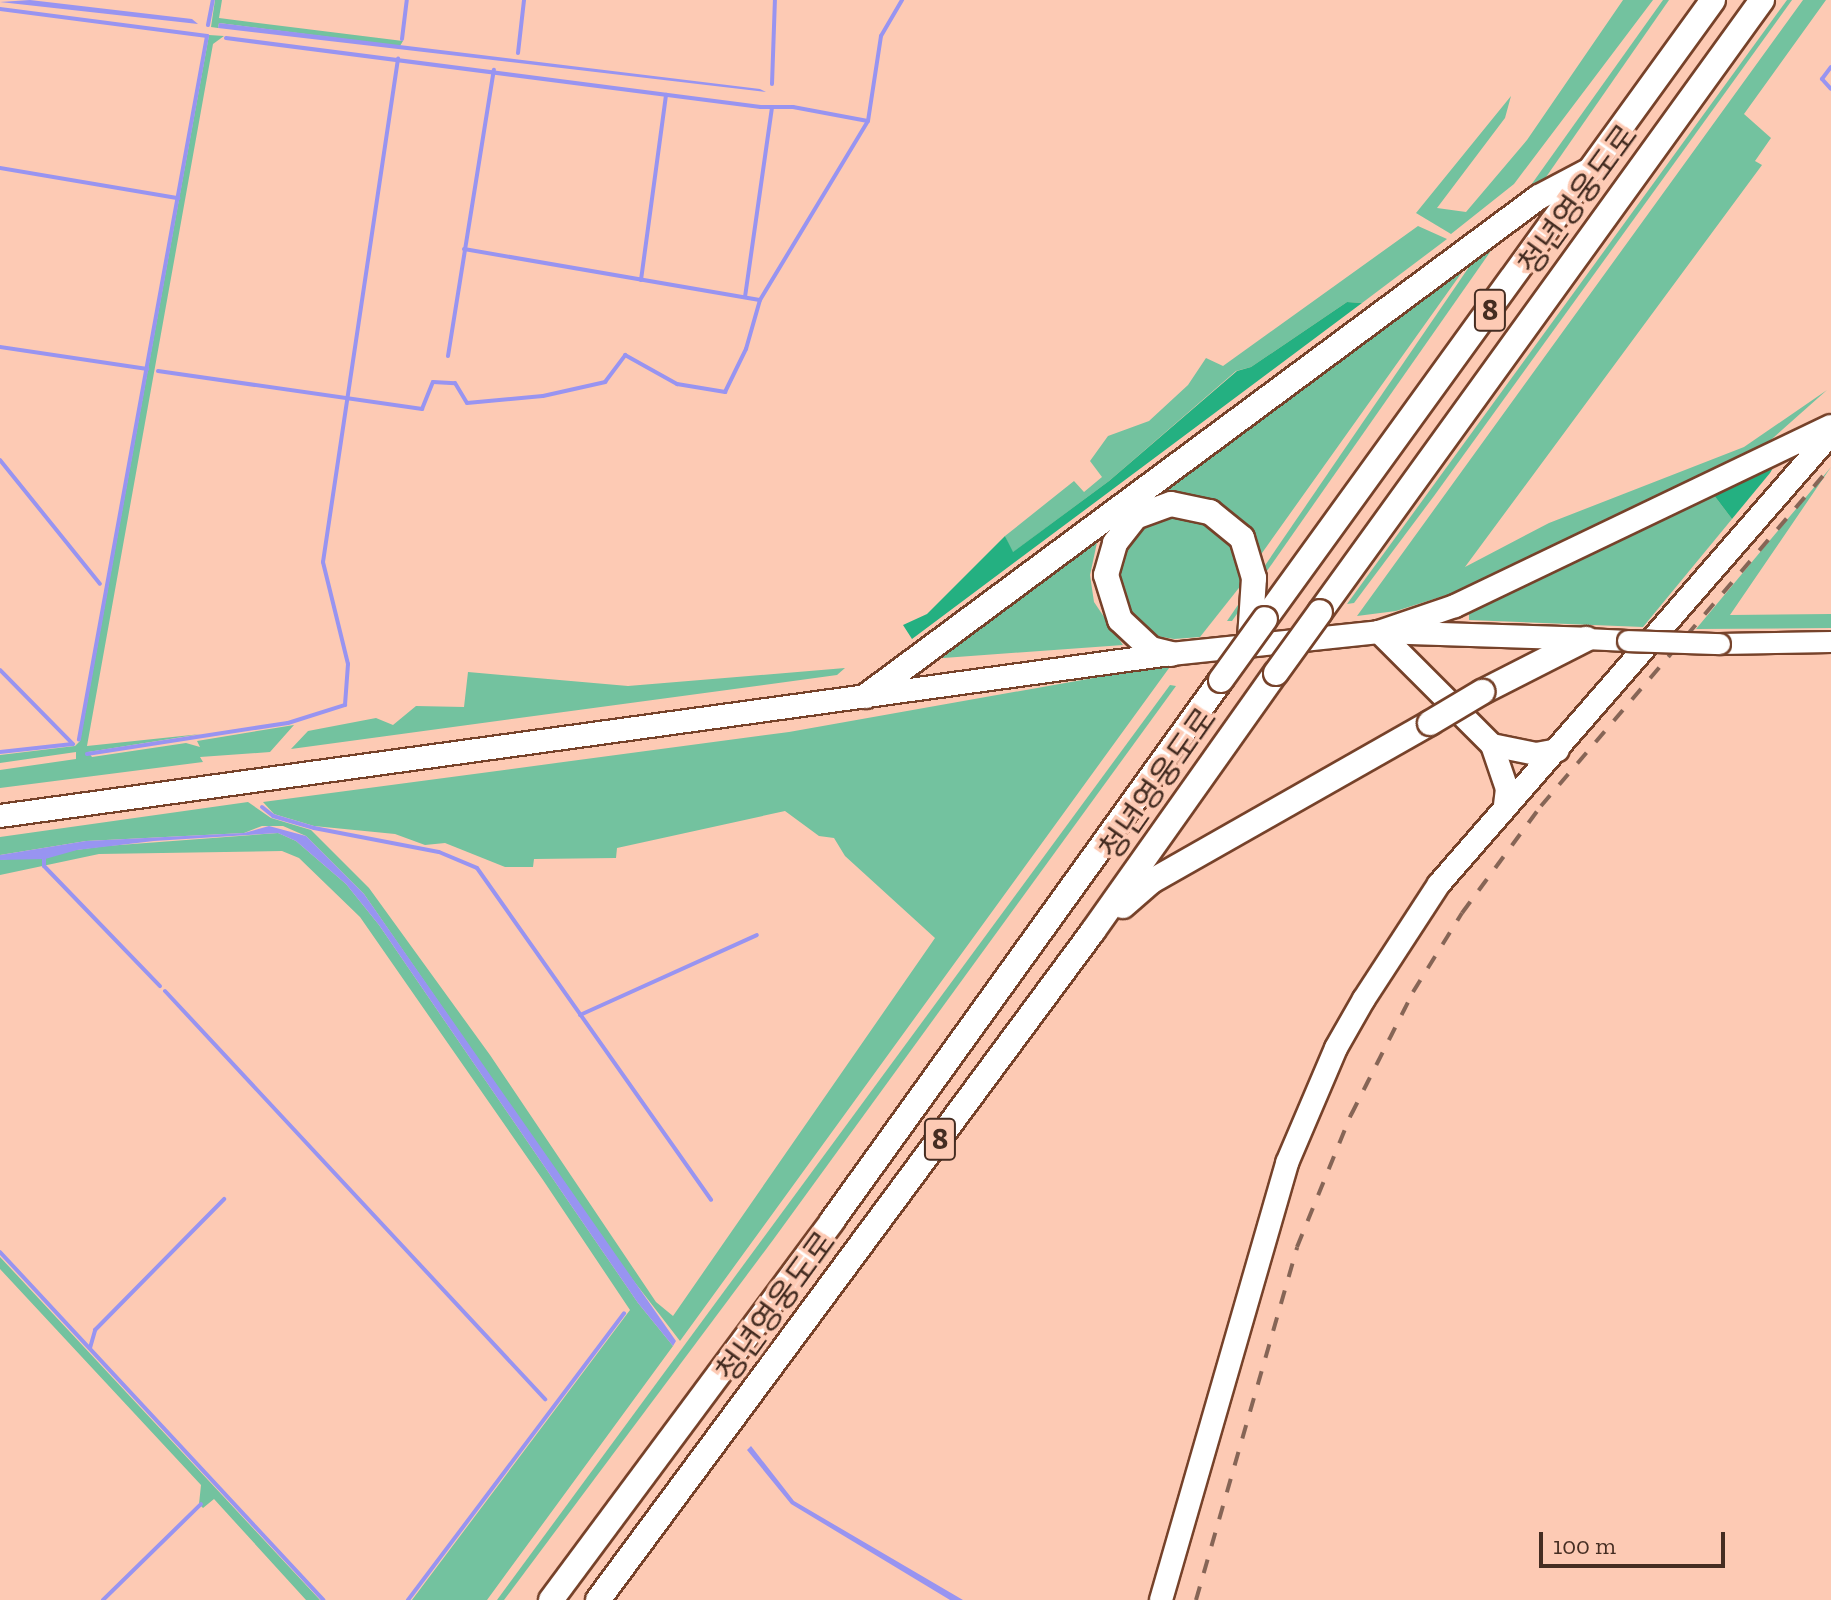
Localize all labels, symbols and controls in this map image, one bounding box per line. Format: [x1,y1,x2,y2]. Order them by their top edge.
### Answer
street label: 청년영웅도로 [1511,117,1645,283]
road number: 8 [1472,284,1508,336]
street label: 청년영웅도로 [1092,701,1224,867]
road number: 8 [922,1113,958,1165]
street label: 청년영웅도로 [709,1224,843,1390]
scale bar [1543,1516,1729,1566]
text: 100 m [1553,1531,1616,1560]

